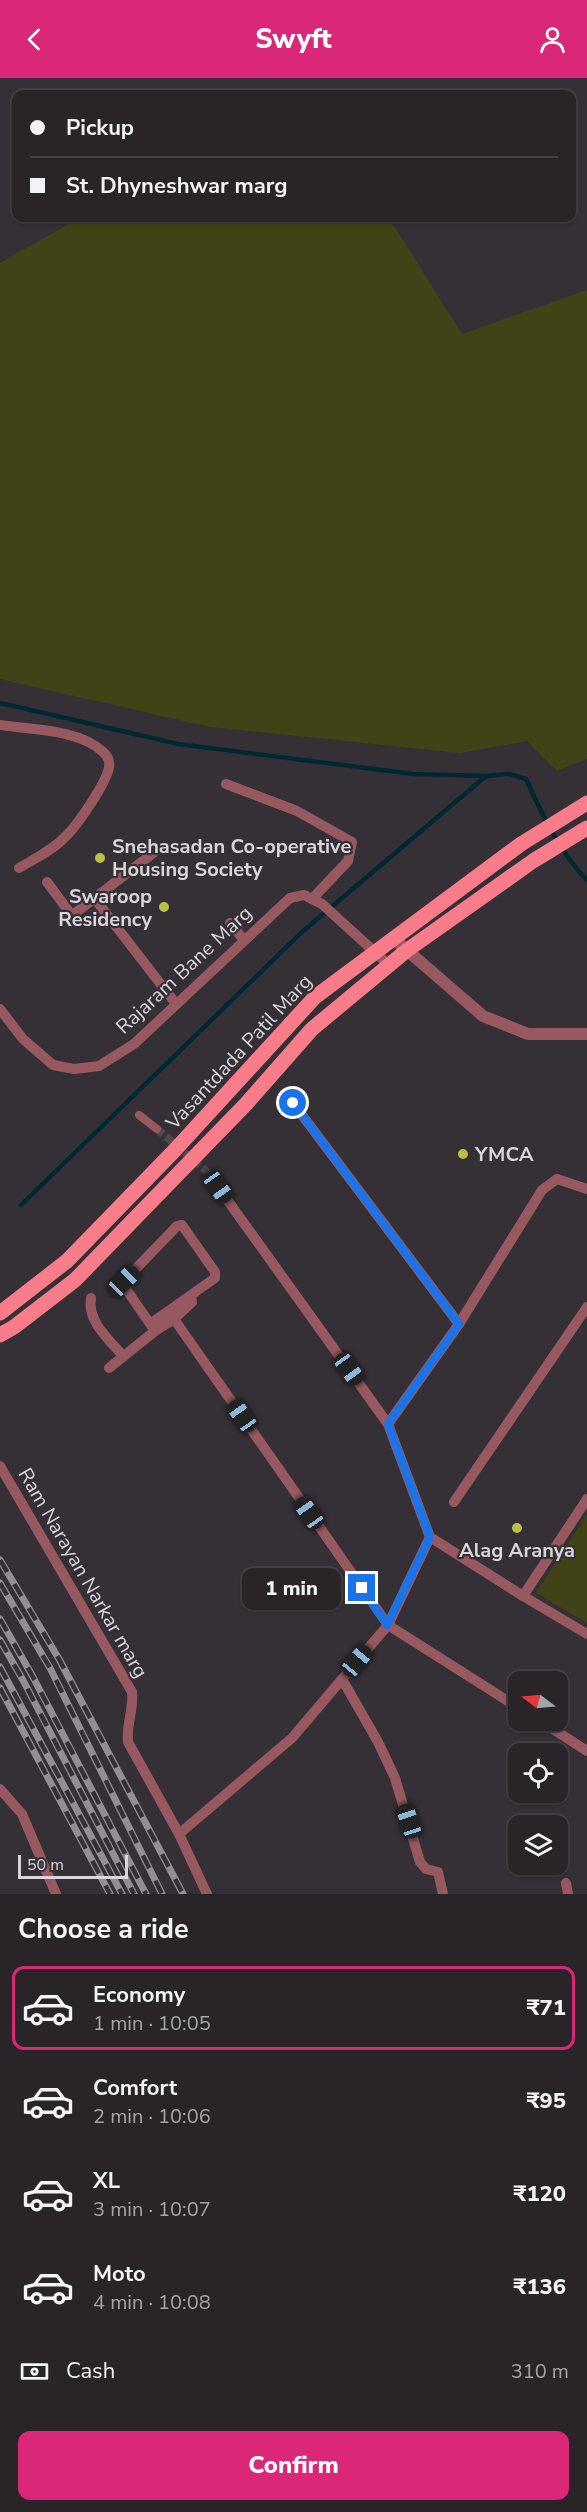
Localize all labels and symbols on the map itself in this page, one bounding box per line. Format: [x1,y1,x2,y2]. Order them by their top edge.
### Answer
place label: Snehasadan Co-operative Housing Society [112,833,351,883]
marker: Snehasadan Co-operative Housing Society [93,851,107,865]
place label: Swaroop Residency [58,883,152,933]
street label: Rajaram Bane Marg [110,900,258,1040]
marker: Swaroop Residency [157,900,171,914]
street label: Vasantdada Patil Marg [159,968,318,1136]
route start [279,1089,306,1116]
place label: YMCA [474,1141,534,1168]
marker: YMCA [456,1147,470,1161]
car [200,1167,236,1207]
car [105,1262,143,1300]
car [331,1349,367,1389]
car [224,1396,260,1436]
street label: Ram Narayan Narkar marg [12,1463,154,1683]
car [291,1493,327,1533]
marker: Alag Aranya [510,1521,524,1535]
place label: Alag Aranya [459,1537,575,1564]
callout: 1 min [242,1567,341,1609]
route end [348,1574,375,1601]
car [339,1641,375,1681]
north arrow [508,1671,568,1731]
car [395,1801,423,1841]
scale bar [18,1852,128,1880]

